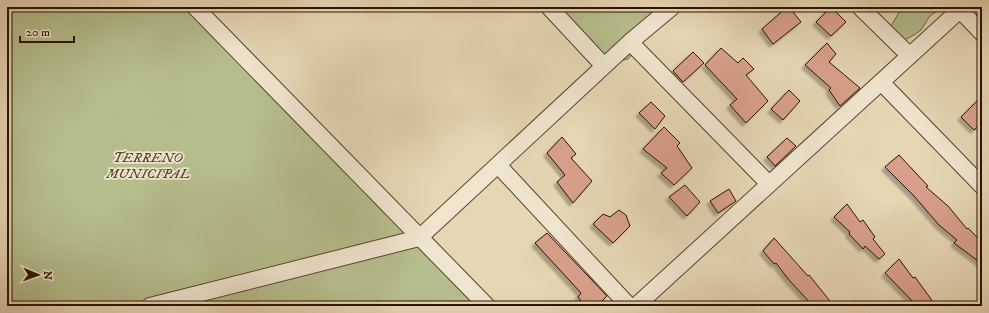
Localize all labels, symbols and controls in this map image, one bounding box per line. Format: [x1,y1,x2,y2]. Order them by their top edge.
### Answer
scale bar [20,18,74,44]
text: 20 m [26,25,50,40]
park label: TERRENO MUNICIPAL [105,149,190,183]
north arrow [18,255,58,295]
text: N [40,271,54,280]

